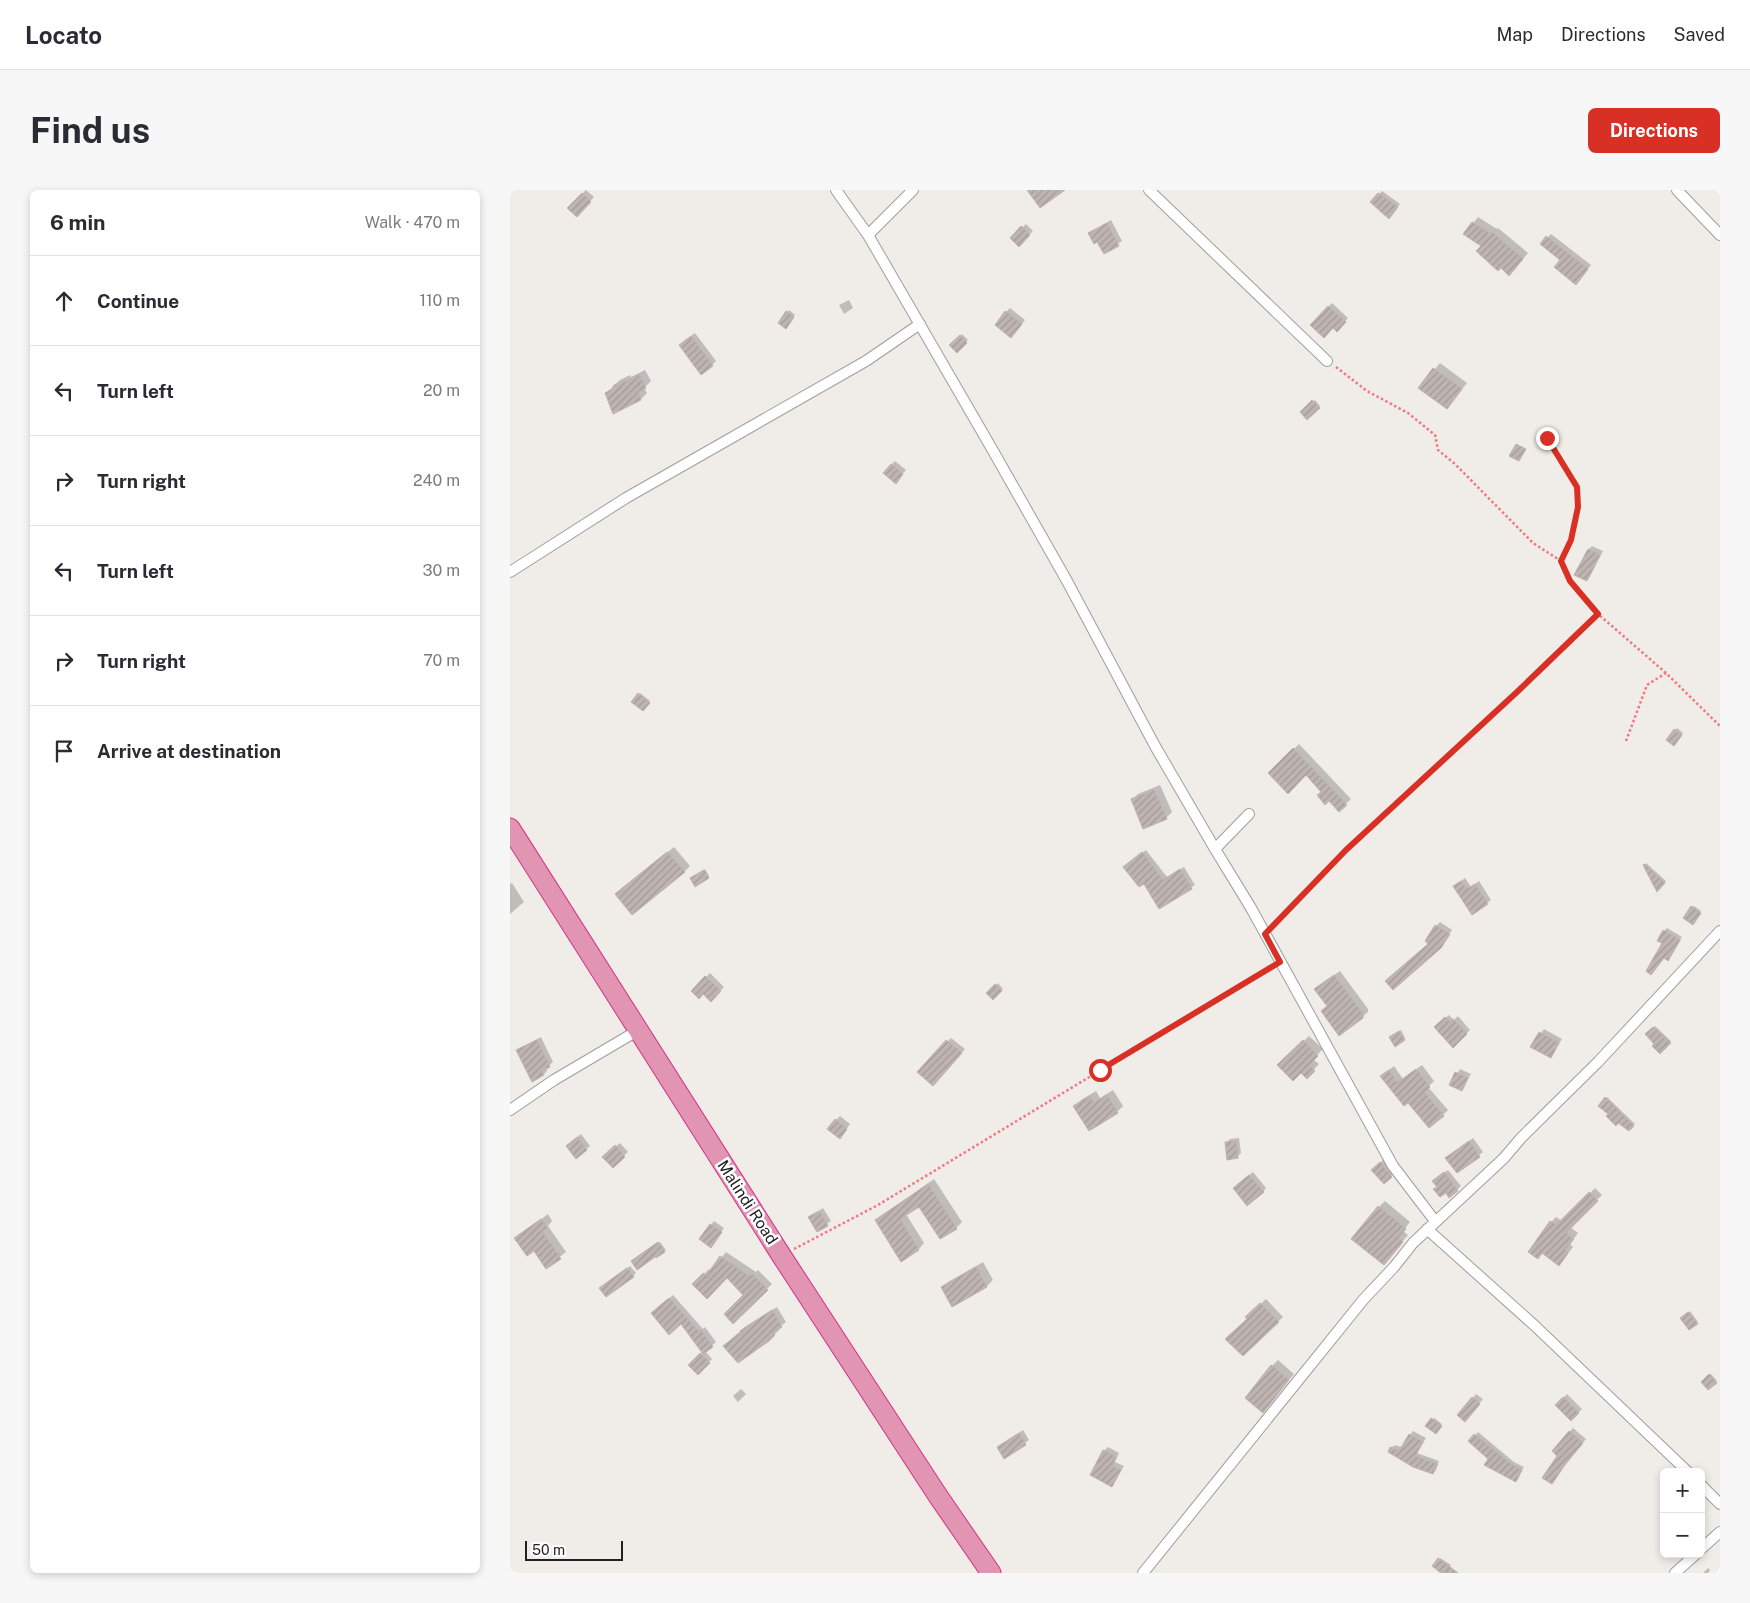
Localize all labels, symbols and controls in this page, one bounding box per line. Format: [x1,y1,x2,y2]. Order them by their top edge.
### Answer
text: Locato [25,21,102,49]
text: Map [1496,24,1533,45]
text: Directions [1561,24,1646,45]
text: Saved [1674,24,1725,45]
button: Directions [1588,108,1720,153]
text: Find us [30,110,150,151]
text: 6 min [50,210,106,235]
text: Walk · 470 m [365,213,460,232]
icon: ahead [50,287,78,315]
text: Continue [97,290,179,312]
text: 110 m [419,291,460,310]
icon: left [50,377,78,405]
text: Turn left [97,380,174,402]
text: 20 m [423,381,460,400]
route end [1536,427,1559,450]
icon: right [50,467,78,495]
text: Turn right [97,470,186,492]
text: 240 m [413,471,460,490]
icon: left [50,557,78,585]
text: Turn left [97,560,174,582]
text: 30 m [423,561,460,580]
icon: right [50,647,78,675]
text: Turn right [97,650,186,672]
text: 70 m [423,651,460,670]
icon: arrive [50,737,78,765]
text: Arrive at destination [97,740,281,762]
route start [1089,1059,1112,1082]
street label: Malindi Road [713,1157,782,1248]
map controls [1660,1468,1705,1558]
button: + [1660,1468,1705,1513]
button: − [1660,1513,1705,1558]
scale bar [525,1538,622,1561]
text: 50 m [532,1542,565,1558]

